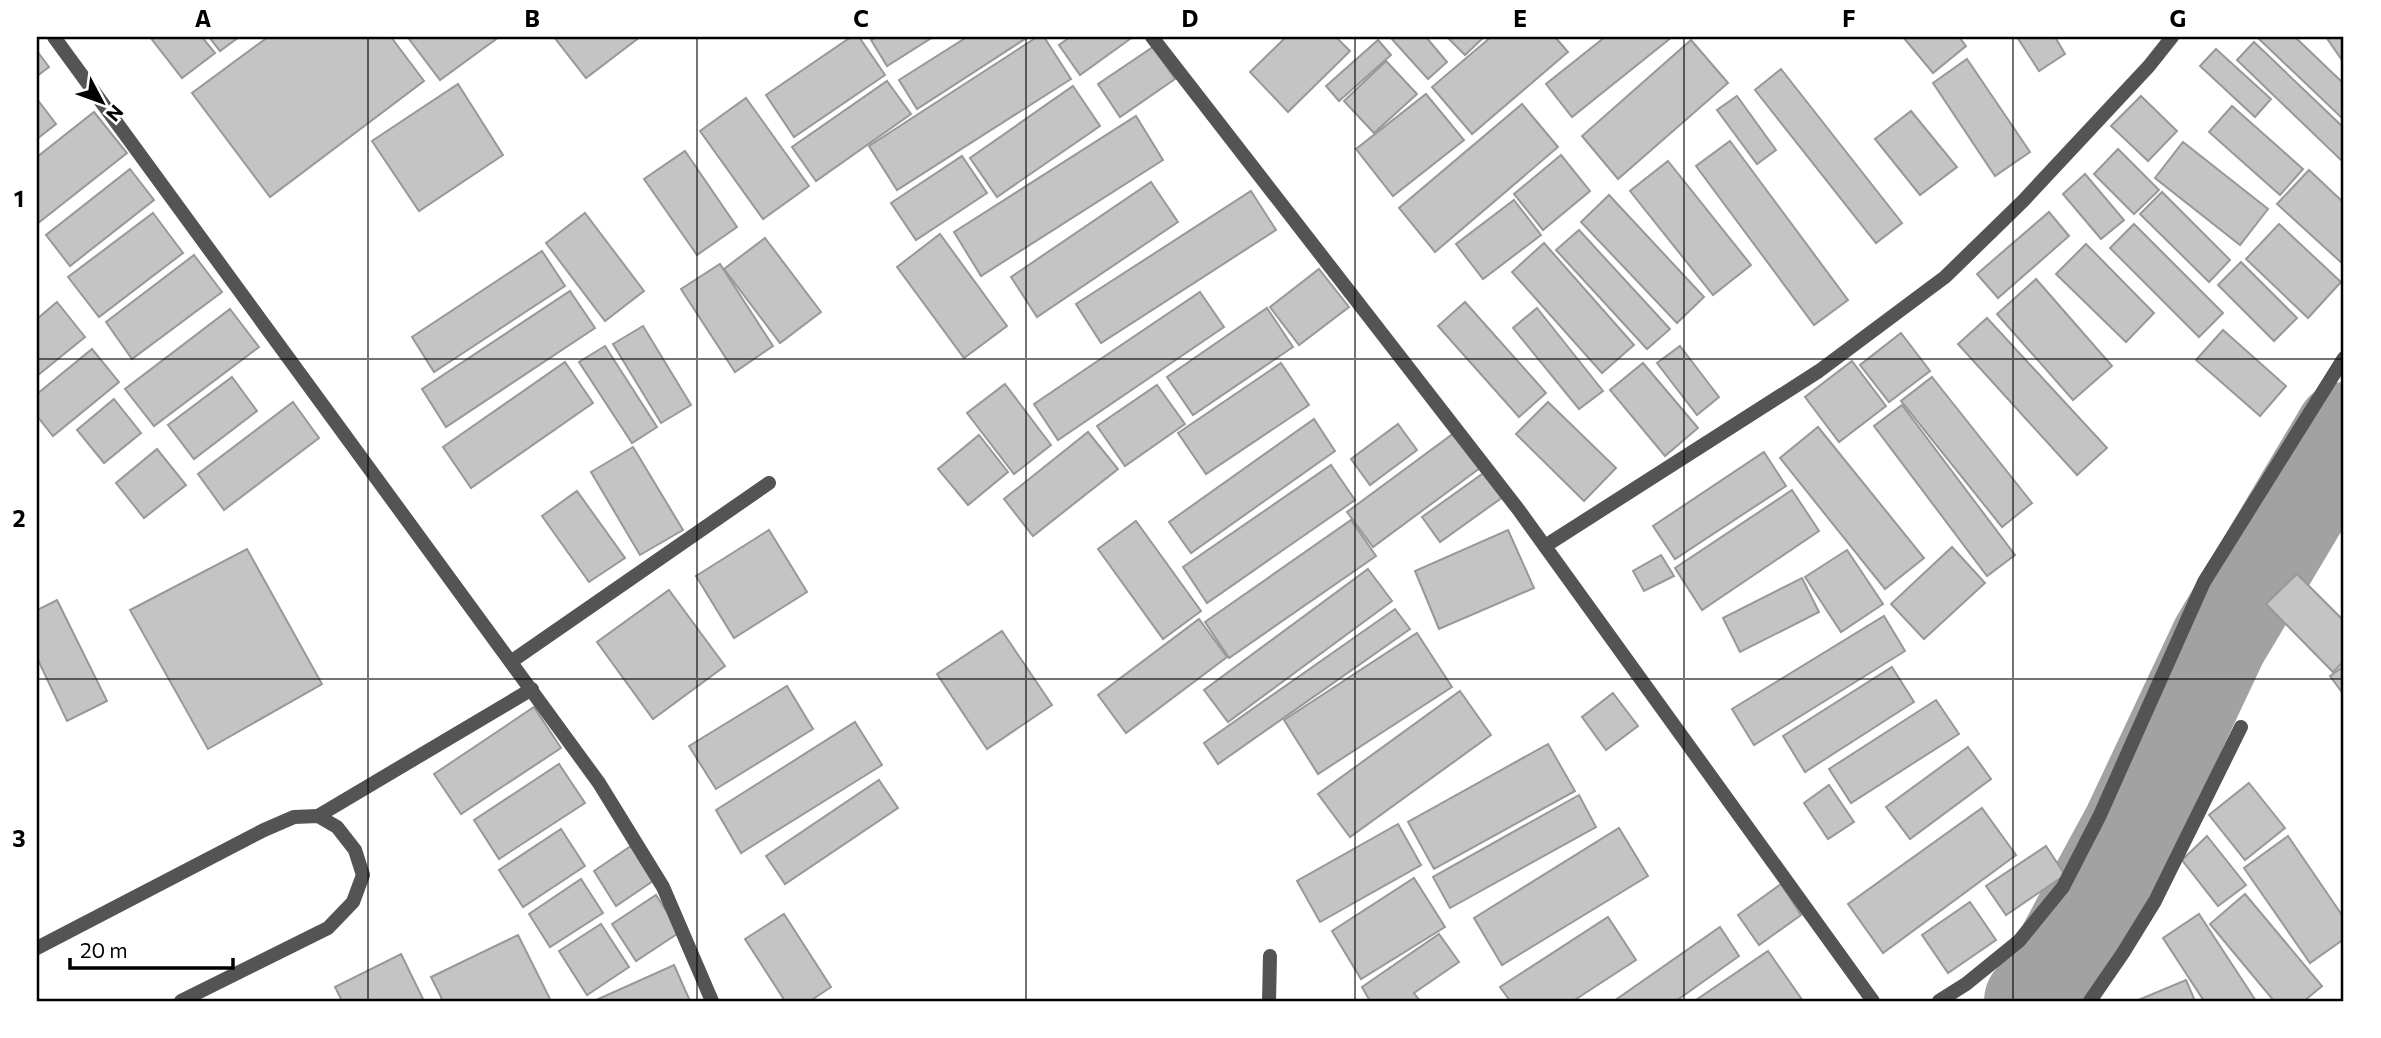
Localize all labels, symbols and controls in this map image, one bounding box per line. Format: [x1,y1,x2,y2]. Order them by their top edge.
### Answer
text: A [195,4,212,32]
text: B [524,4,540,32]
text: C [853,4,869,32]
text: D [1182,4,1199,32]
text: E [1513,4,1527,32]
text: F [1842,4,1856,32]
text: G [2170,4,2186,32]
north arrow [66,66,136,136]
text: N [102,101,129,126]
text: 1 [14,184,24,212]
text: 2 [12,504,26,532]
text: 3 [12,824,26,852]
scale bar [70,926,233,970]
text: 20 m [80,937,128,962]

